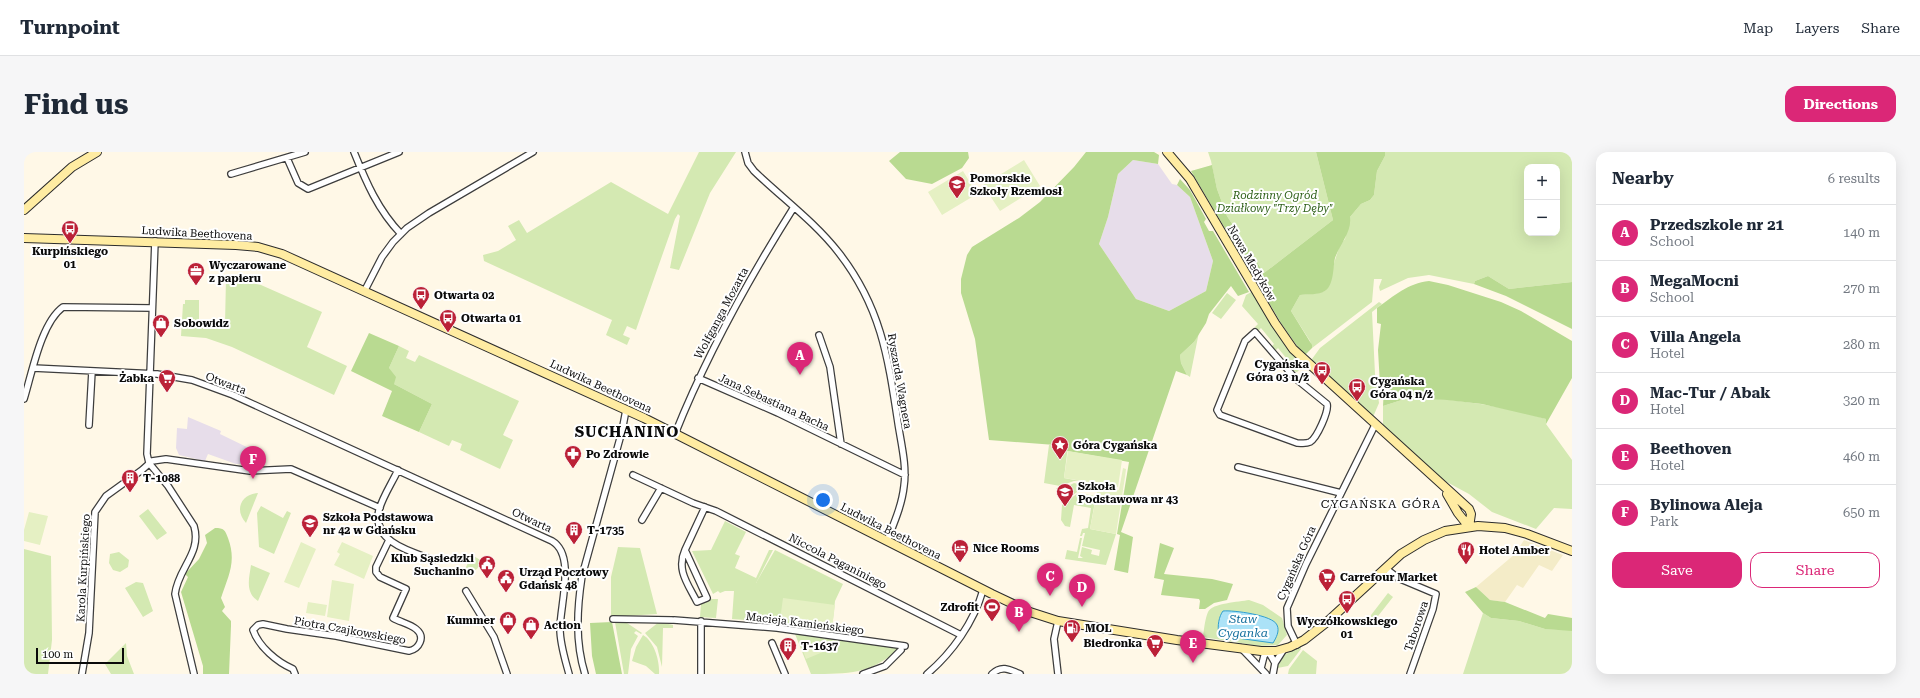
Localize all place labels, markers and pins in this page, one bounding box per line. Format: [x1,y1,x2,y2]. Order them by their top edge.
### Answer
place label: Pomorskie Szkoły Rzemiosł [970,172,1062,198]
school or university icon: Pomorskie Szkoły Rzemiosł [947,174,967,199]
bus stop icon: Kurpińskiego 01 [60,219,80,244]
place label: Kurpińskiego 01 [32,245,108,271]
place label: Wyczarowane z papieru [209,259,287,285]
office icon: Wyczarowane z papieru [186,261,206,286]
bus stop icon: Otwarta 02 [411,285,431,310]
place label: Otwarta 02 [434,289,494,302]
bus stop icon: Otwarta 01 [438,308,458,333]
place label: Otwarta 01 [461,312,521,325]
shop icon: Sobowidz [151,313,171,338]
place label: Sobowidz [174,317,229,330]
pin: A [787,342,813,375]
place label: Cygańska Góra 03 n/ż [1246,358,1310,384]
bus stop icon: Cygańska Góra 03 n/ż [1312,360,1332,385]
supermarket icon: Żabka [157,368,177,393]
place label: Żabka [119,371,155,385]
place label: Cygańska Góra 04 n/ż [1370,375,1433,401]
bus stop icon: Cygańska Góra 04 n/ż [1347,377,1367,402]
place icon: Góra Cygańska [1050,435,1070,460]
place label: Góra Cygańska [1073,439,1158,452]
pharmacy icon: Po Zdrowie [563,444,583,469]
pin: F [240,446,266,479]
place label: Po Zdrowie [586,448,650,461]
building icon: T-1088 [120,468,140,493]
place label: T-1088 [143,472,180,485]
place label: Szkoła Podstawowa nr 43 [1078,480,1178,506]
school or university icon: Szkoła Podstawowa nr 43 [1055,482,1075,507]
place label: Szkoła Podstawowa nr 42 w Gdańsku [323,511,434,537]
school or university icon: Szkoła Podstawowa nr 42 w Gdańsku [300,513,320,538]
building icon: T-1735 [564,520,584,545]
place label: T-1735 [587,524,624,537]
hotel icon: Nice Rooms [950,538,970,563]
restaurant icon: Hotel Amber [1456,540,1476,565]
place label: Nice Rooms [973,542,1039,555]
place label: Hotel Amber [1479,544,1550,557]
place label: Klub Sąsiedzki Suchanino [391,552,474,578]
public building icon: Klub Sąsiedzki Suchanino [477,554,497,579]
pin: C [1037,563,1063,596]
place label: Urząd Pocztowy Gdańsk 48 [519,566,609,592]
supermarket icon: Carrefour Market [1317,567,1337,592]
public building icon: Urząd Pocztowy Gdańsk 48 [496,568,516,593]
place label: Carrefour Market [1340,571,1438,584]
pin: D [1069,574,1095,607]
bus stop icon: Wyczółkowskiego 01 [1337,589,1357,614]
sports icon: Zdrofit [982,597,1002,622]
pin: B [1006,599,1032,632]
place label: Zdrofit [940,601,980,614]
shop icon: Kummer [498,610,518,635]
place label: Kummer [447,614,495,627]
shop icon: Action [521,615,541,640]
place label: Wyczółkowskiego 01 [1296,615,1398,641]
fuel station icon: MOL [1062,618,1082,643]
place label: Action [544,619,581,632]
place label: MOL [1085,622,1112,635]
pin: E [1180,630,1206,663]
supermarket icon: Biedronka [1145,633,1165,658]
building icon: T-1637 [778,636,798,661]
place label: Biedronka [1083,637,1143,650]
place label: T-1637 [801,640,838,653]

